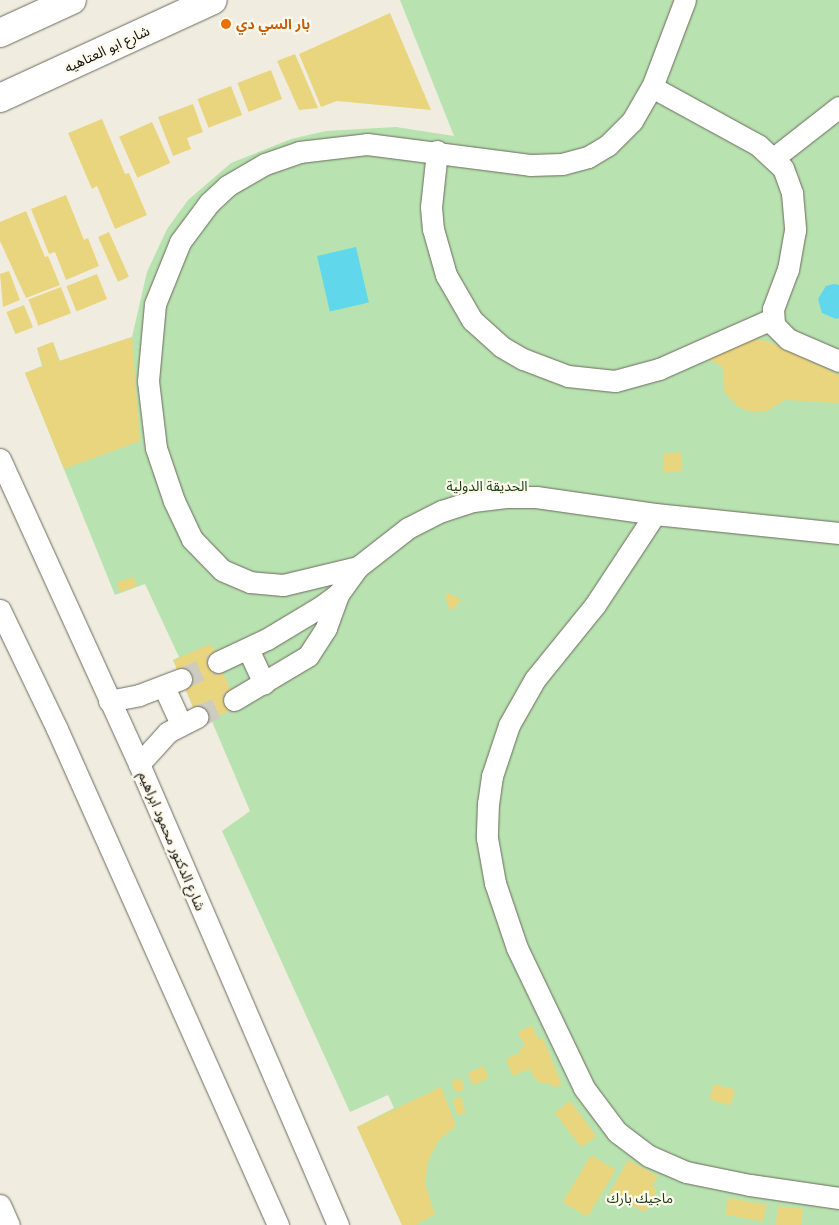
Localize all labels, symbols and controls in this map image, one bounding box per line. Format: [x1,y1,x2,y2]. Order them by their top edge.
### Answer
place label: بار السي دي [236,16,310,32]
marker: بار السي دي [220,18,232,30]
street label: شارع ابو العتاهيه [62,22,152,76]
park label: الحديقة الدولية [446,478,528,494]
street label: شارع الدكتور محمود ابراهيم [135,769,209,913]
park label: ماجيك بارك [607,1190,673,1206]

